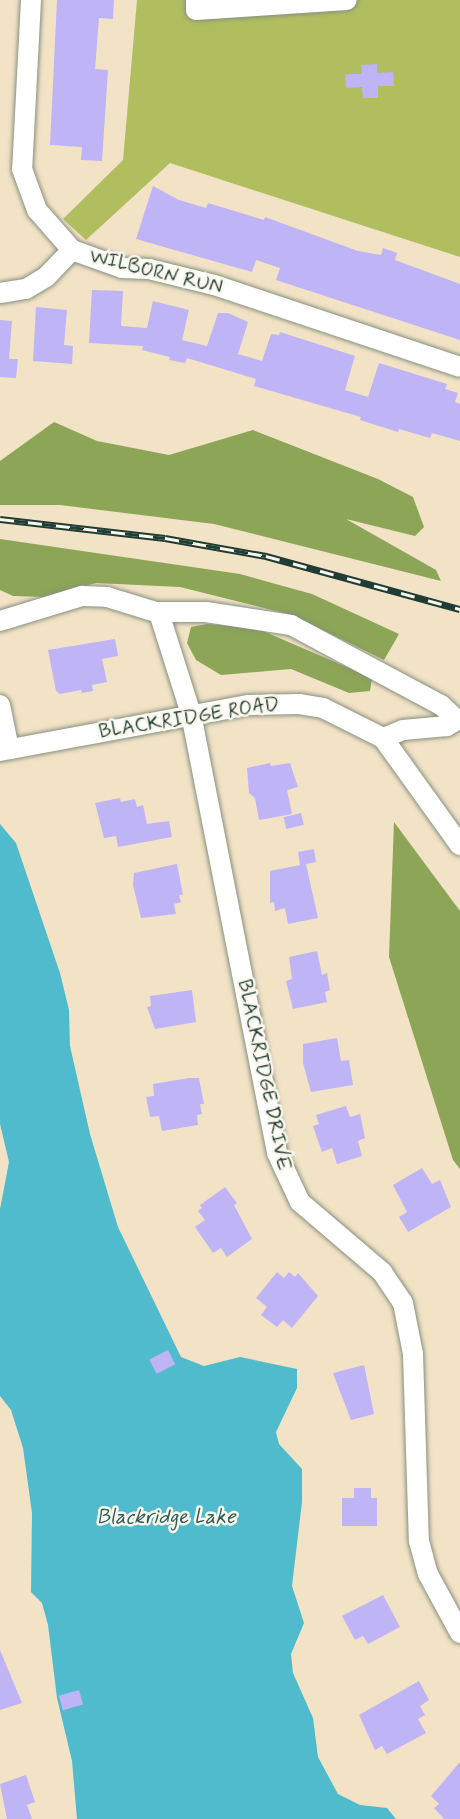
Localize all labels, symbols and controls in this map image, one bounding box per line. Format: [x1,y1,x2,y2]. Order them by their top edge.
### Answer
street label: WILBORN RUN [88,244,224,300]
street label: BLACKRIDGE ROAD [98,692,280,744]
street label: BLACKRIDGE DRIVE [232,977,296,1173]
water label: Blackridge Lake [95,1504,237,1530]

